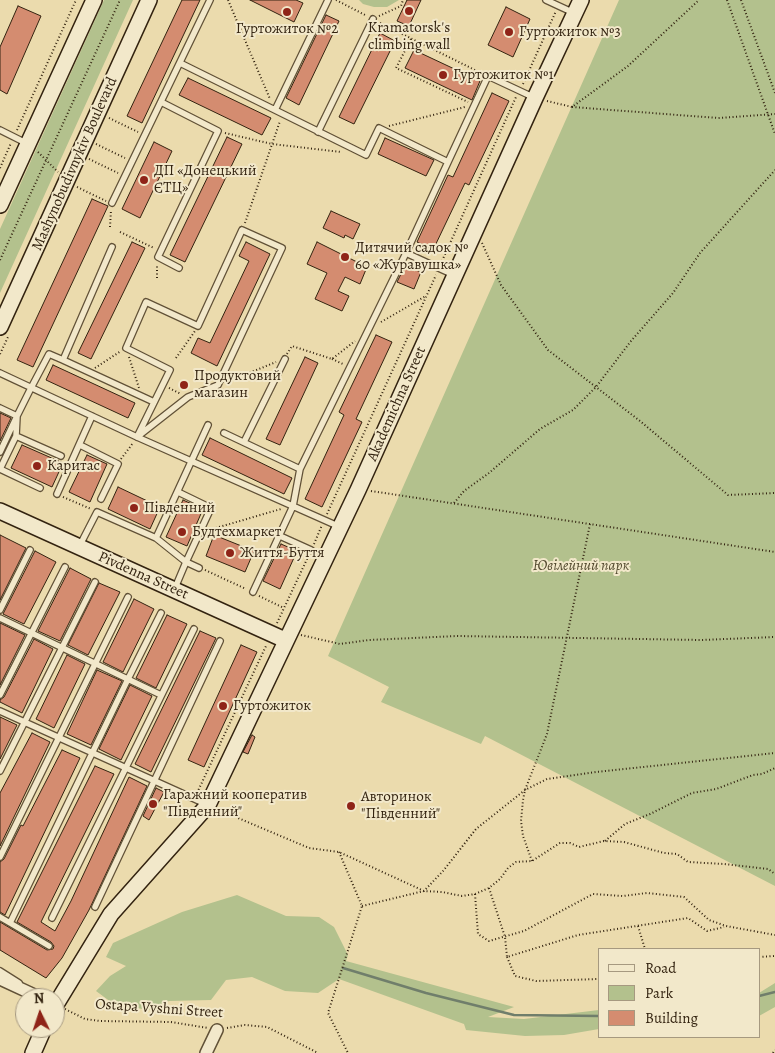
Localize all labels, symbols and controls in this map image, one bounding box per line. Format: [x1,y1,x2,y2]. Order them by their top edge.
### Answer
marker: Kramatorsk's climbing wall [403,5,415,17]
marker: Гуртожиток №2 [281,6,293,18]
place label: Kramatorsk's climbing wall [368,19,450,54]
place label: Гуртожиток №2 [236,20,338,38]
place label: Гуртожиток №3 [519,23,621,41]
marker: Гуртожиток №3 [503,26,515,38]
place label: Гуртожиток №1 [453,66,554,84]
marker: Гуртожиток №1 [437,69,449,81]
street label: Mashynobudivnykiv Boulevard [29,74,121,254]
place label: ДП «Донецький ЄТЦ» [154,162,257,197]
marker: ДП «Донецький ЄТЦ» [138,174,150,186]
place label: Дитячий садок № 60 «Журавушка» [355,239,468,274]
marker: Дитячий садок № 60 «Журавушка» [339,251,351,263]
street label: Akademichna Street [364,344,430,464]
place label: Продуктовий магазин [194,367,281,402]
marker: Продуктовий магазин [178,379,190,391]
place label: Каритас [47,457,100,475]
marker: Каритас [31,460,43,472]
place label: Південний [144,499,215,517]
marker: Південний [128,502,140,514]
place label: Будтехмаркет [192,523,282,541]
marker: Будтехмаркет [176,526,188,538]
place label: Життя-Буття [240,544,325,562]
marker: Життя-Буття [224,547,236,559]
street label: Pivdenna Street [95,548,191,604]
park label: Ювілейний парк [533,557,629,575]
place label: Гуртожиток [233,697,311,715]
marker: Гуртожиток [217,700,229,712]
place label: Гаражний кооператив "Південний" [163,786,307,821]
place label: Авторинок "Південний" [361,788,440,823]
marker: Гаражний кооператив "Південний" [147,798,159,810]
marker: Авторинок "Південний" [345,800,357,812]
legend [598,948,760,1038]
text: Road [645,958,676,978]
text: Park [645,983,673,1003]
north arrow [15,988,65,1038]
text: N [33,989,45,1008]
street label: Ostapa Vyshni Street [95,996,223,1022]
text: Building [645,1008,698,1028]

